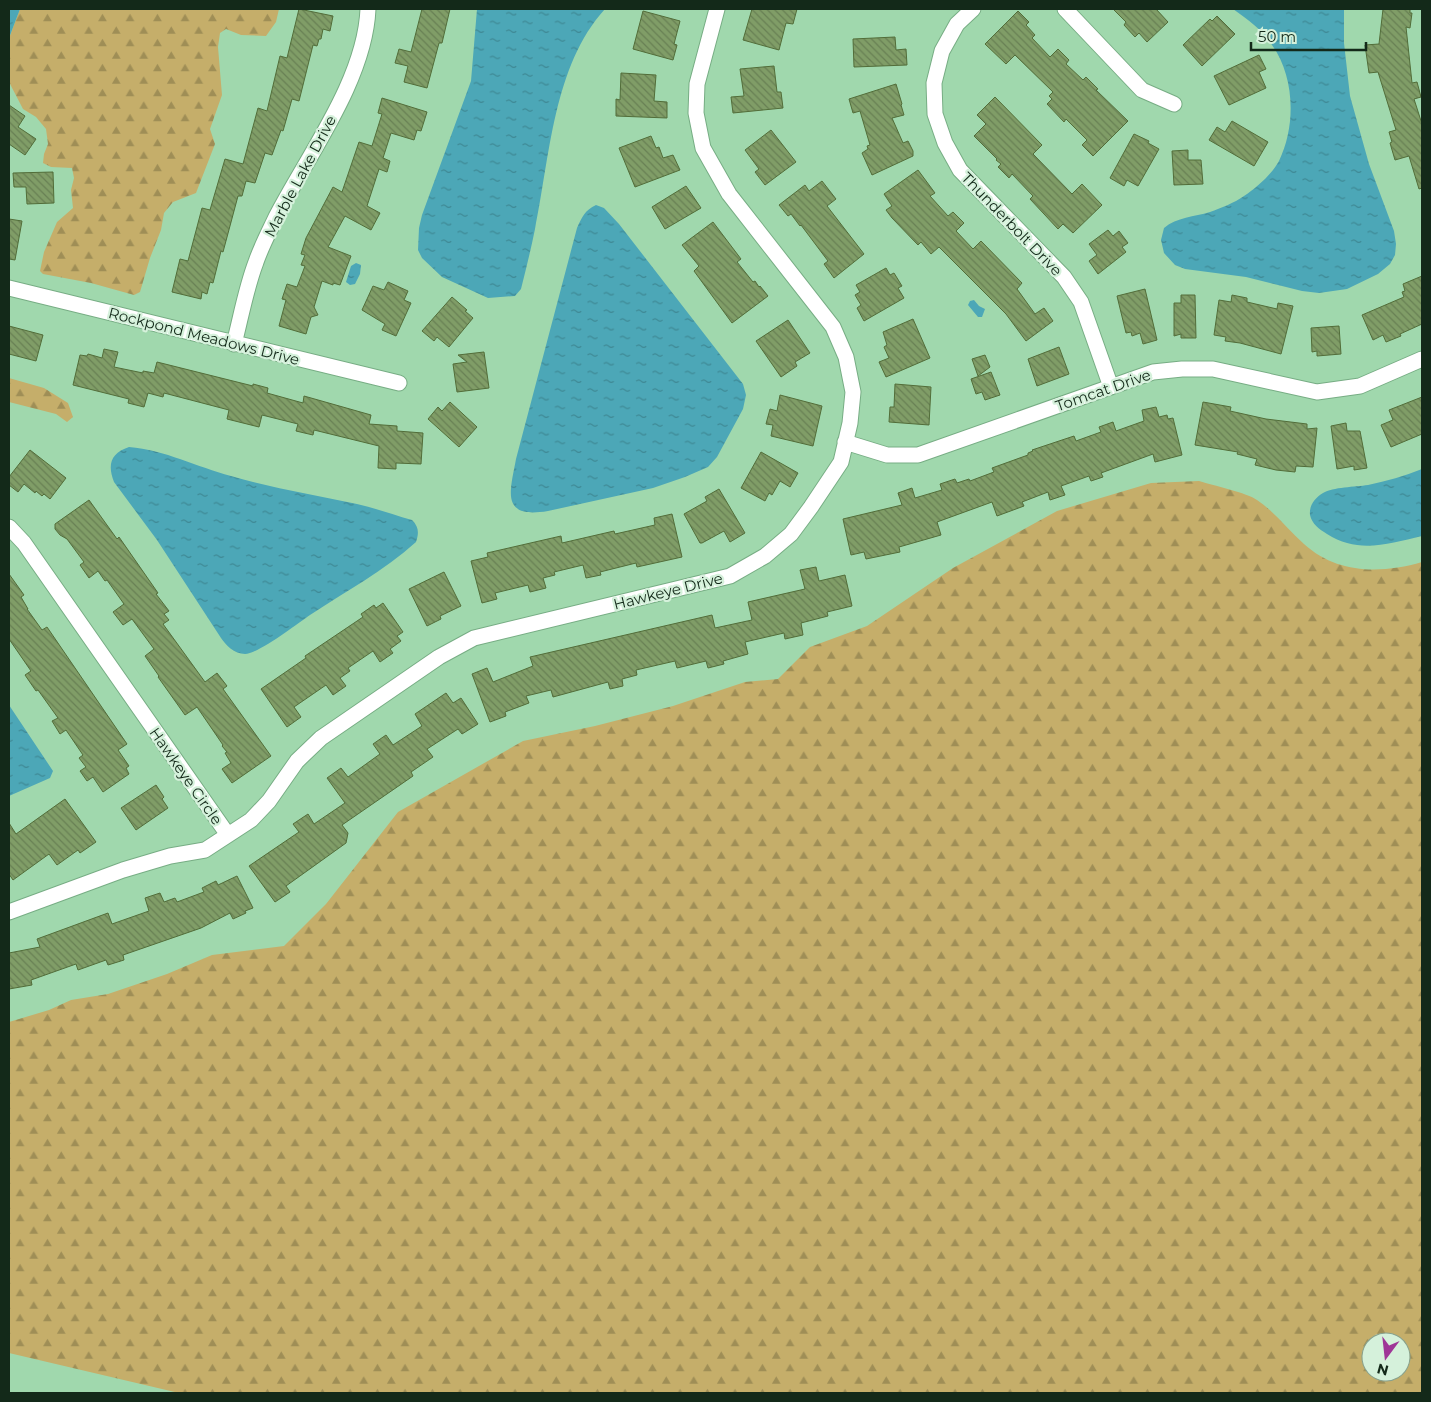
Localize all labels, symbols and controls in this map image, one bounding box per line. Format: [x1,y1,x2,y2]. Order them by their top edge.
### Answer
scale bar [1251,20,1366,52]
text: 50 m [1258,27,1296,46]
street label: Marble Lake Drive [260,112,340,240]
street label: Thunderbolt Drive [958,168,1066,280]
street label: Rockpond Meadows Drive [106,303,302,369]
street label: Tomcat Drive [1053,365,1153,415]
street label: Hawkeye Drive [611,568,725,614]
street label: Hawkeye Circle [145,724,227,828]
north arrow [1361,1332,1411,1382]
text: N [1375,1359,1390,1380]

